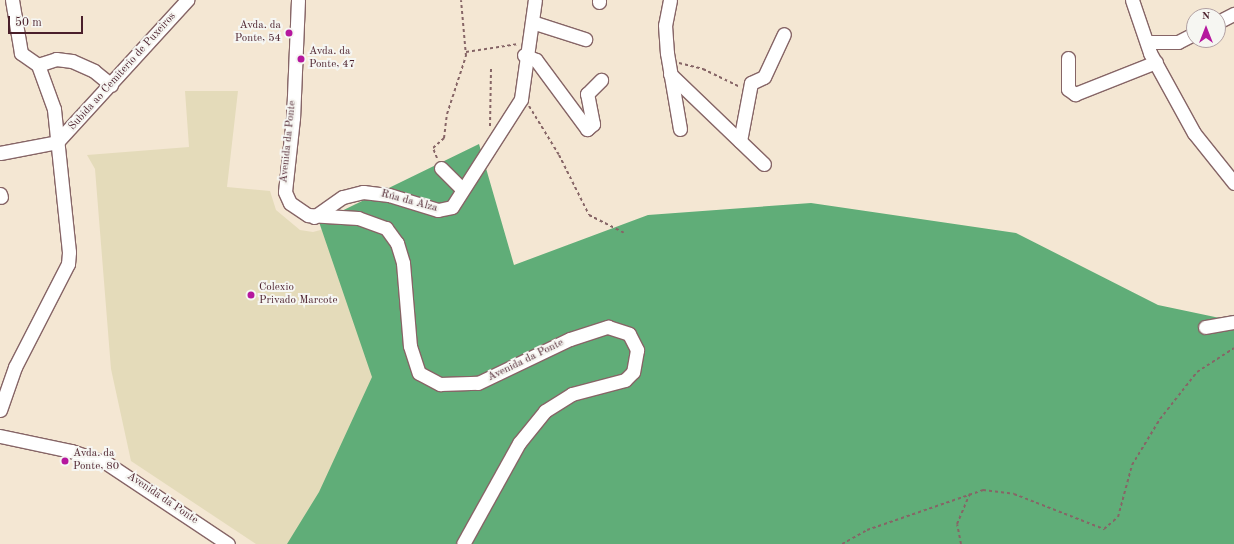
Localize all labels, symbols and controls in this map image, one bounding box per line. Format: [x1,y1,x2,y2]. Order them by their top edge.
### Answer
scale bar [10,8,85,34]
north arrow [1186,8,1226,48]
street label: Subida ao Cemiterio de Puxeiros [67,10,179,134]
text: N [1202,11,1210,22]
text: 50 m [15,17,42,29]
place label: Avda. da Ponte, 54 [235,20,281,46]
marker: Avda. da Ponte, 54 [284,28,294,38]
place label: Avda. da Ponte, 47 [309,46,355,72]
marker: Avda. da Ponte, 47 [296,54,306,64]
street label: Avenida da Ponte [278,100,300,184]
street label: Rúa da Alza [379,188,439,216]
place label: Colexio Privado Marcote [259,282,337,308]
marker: Colexio Privado Marcote [246,290,256,300]
street label: Avenida da Ponte [486,337,566,385]
place label: Avda. da Ponte, 80 [73,448,119,474]
marker: Avda. da Ponte, 80 [60,456,70,466]
street label: Avenida da Ponte [124,470,200,528]

